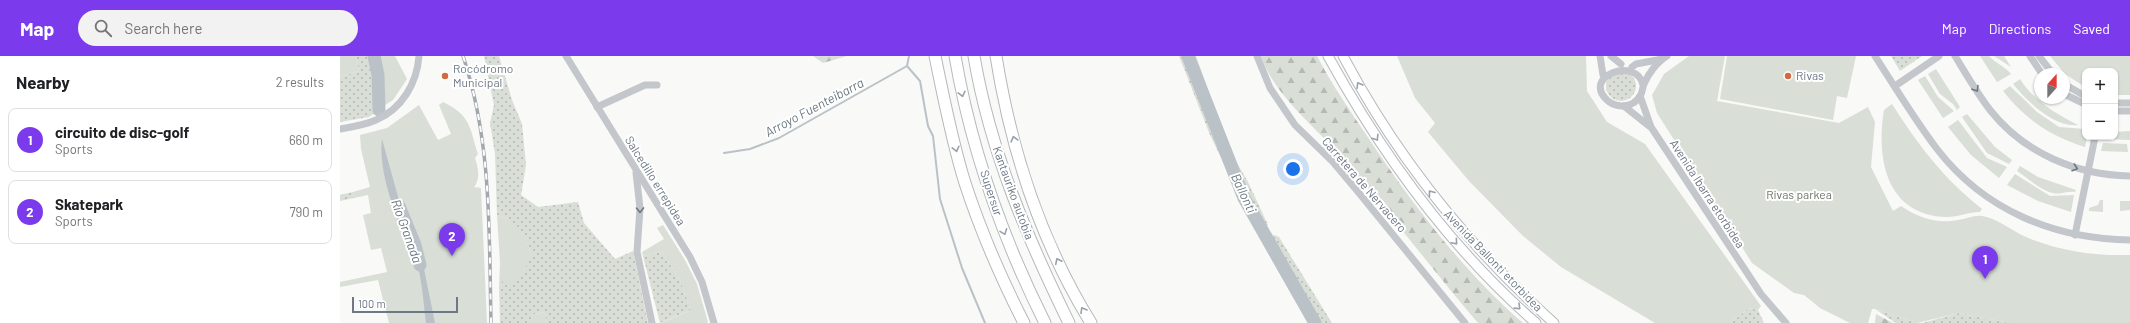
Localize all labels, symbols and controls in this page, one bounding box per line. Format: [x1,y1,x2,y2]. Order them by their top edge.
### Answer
search box [78,10,358,46]
text: Map [20,17,54,40]
icon: search [92,17,114,39]
text: Search here [124,19,202,37]
text: Map [1942,20,1967,37]
text: Directions [1989,20,2051,37]
text: Saved [2073,20,2110,37]
place label: Rocódromo Municipal [453,61,513,89]
place label: Rivas [1796,68,1824,82]
north arrow [2034,68,2070,104]
map controls [2082,68,2118,140]
button: + [2082,68,2118,104]
marker: Rocódromo Municipal [440,71,450,81]
marker: Rivas [1783,71,1793,81]
text: Nearby [16,72,70,92]
text: 2 results [276,74,324,90]
water label: Arroyo Fuenteibarra [762,74,866,140]
one-way arrow [1356,82,1364,89]
one-way arrow [1971,85,1978,92]
one-way arrow [958,91,966,98]
button: − [2082,104,2118,140]
text: circuito de disc-golf [55,123,189,141]
text: 1 [28,132,32,148]
text: 660 m [289,132,323,148]
street label: Salcedillo errepidea [623,133,689,228]
street label: Carretera de Nervacero [1320,134,1410,235]
one-way arrow [1372,134,1379,141]
one-way arrow [1010,136,1019,143]
street label: Avenida Ibarra etorbidea [1668,137,1748,250]
text: Sports [55,141,93,157]
street label: Kantauriko autobia [991,144,1037,241]
one-way arrow [951,145,960,152]
your location [1283,159,1303,179]
one-way arrow [2071,163,2078,172]
street label: Supersur [978,168,1006,218]
water label: Ballonti [1228,171,1260,216]
park label: Rivas parkea [1766,187,1832,201]
one-way arrow [1428,190,1436,197]
text: Skatepark [55,195,123,213]
water label: Río Granada [388,197,426,265]
text: 2 [26,204,34,220]
text: 790 m [289,204,323,220]
one-way arrow [636,207,644,213]
street label: Avenida Ballonti etorbidea [1442,207,1546,314]
text: Sports [55,213,93,229]
pin: 2 [439,223,465,256]
one-way arrow [1000,229,1008,236]
one-way arrow [1450,237,1457,244]
pin: 1 [1972,246,1998,279]
one-way arrow [1055,258,1063,266]
scale bar [352,295,458,314]
text: 100 m [358,297,386,310]
one-way arrow [1513,302,1521,310]
one-way arrow [1080,307,1088,314]

